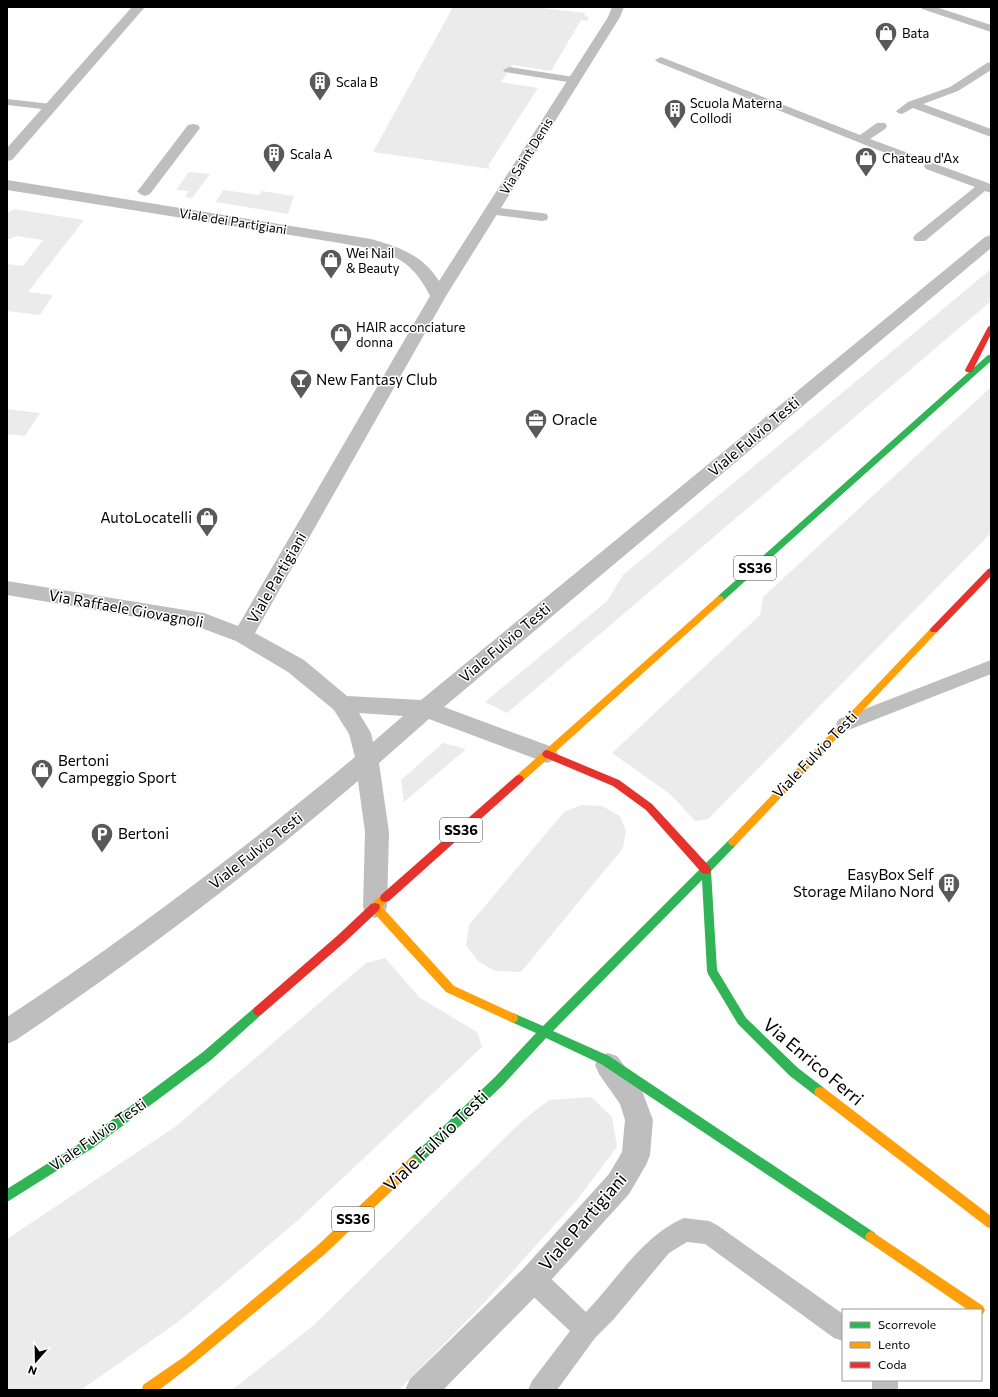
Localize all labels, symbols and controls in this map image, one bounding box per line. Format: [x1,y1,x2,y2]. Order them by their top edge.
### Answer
shop icon: Bata [873,20,899,53]
place label: Bata [902,25,929,41]
building icon: Scala B [307,69,333,102]
place label: Scala B [336,74,378,90]
place label: Scuola Materna Collodi [690,95,782,126]
building icon: Scuola Materna Collodi [662,97,688,130]
street label: Via Saint Denis [496,114,556,197]
building icon: Scala A [261,141,287,174]
shop icon: Chateau d'Ax [853,145,879,178]
place label: Scala A [290,146,332,162]
place label: Chateau d'Ax [882,150,959,166]
street label: Viale dei Partigiani [178,205,288,237]
place label: Wei Nail & Beauty [346,245,400,276]
shop icon: Wei Nail & Beauty [318,247,344,280]
place label: HAIR acconciature donna [356,319,466,350]
shop icon: HAIR acconciature donna [328,321,354,354]
bar icon: New Fantasy Club [288,367,314,400]
place label: New Fantasy Club [316,370,437,388]
street label: Viale Fulvio Testi [704,393,803,480]
office icon: Oracle [523,407,549,440]
place label: Oracle [552,410,597,428]
shop icon: AutoLocatelli [194,505,220,538]
place label: AutoLocatelli [100,508,192,526]
street label: Viale Partigiani [243,529,309,626]
road number: SS36 [734,556,776,580]
street label: Via Raffaele Giovagnoli [47,586,205,630]
street label: Viale Fulvio Testi [455,599,554,686]
street label: Viale Fulvio Testi [768,707,860,801]
place label: Bertoni Campeggio Sport [58,751,177,786]
shop icon: Bertoni Campeggio Sport [29,757,55,790]
street label: Viale Fulvio Testi [205,808,306,892]
road number: SS36 [440,818,482,842]
parking icon: Bertoni [89,821,115,854]
place label: Bertoni [118,824,169,842]
place label: EasyBox Self Storage Milano Nord [793,865,934,900]
building icon: EasyBox Self Storage Milano Nord [936,871,962,904]
street label: Via Enrico Ferri [759,1013,868,1110]
street label: Viale Fulvio Testi [379,1085,492,1196]
street label: Viale Fulvio Testi [46,1094,149,1174]
street label: Viale Partigiani [534,1168,631,1275]
road number: SS36 [332,1207,374,1231]
legend [842,1309,982,1381]
text: Scorrevole [878,1317,936,1331]
text: Lento [878,1337,910,1351]
north arrow [16,1341,56,1381]
text: Coda [878,1357,907,1371]
text: N [26,1363,39,1378]

